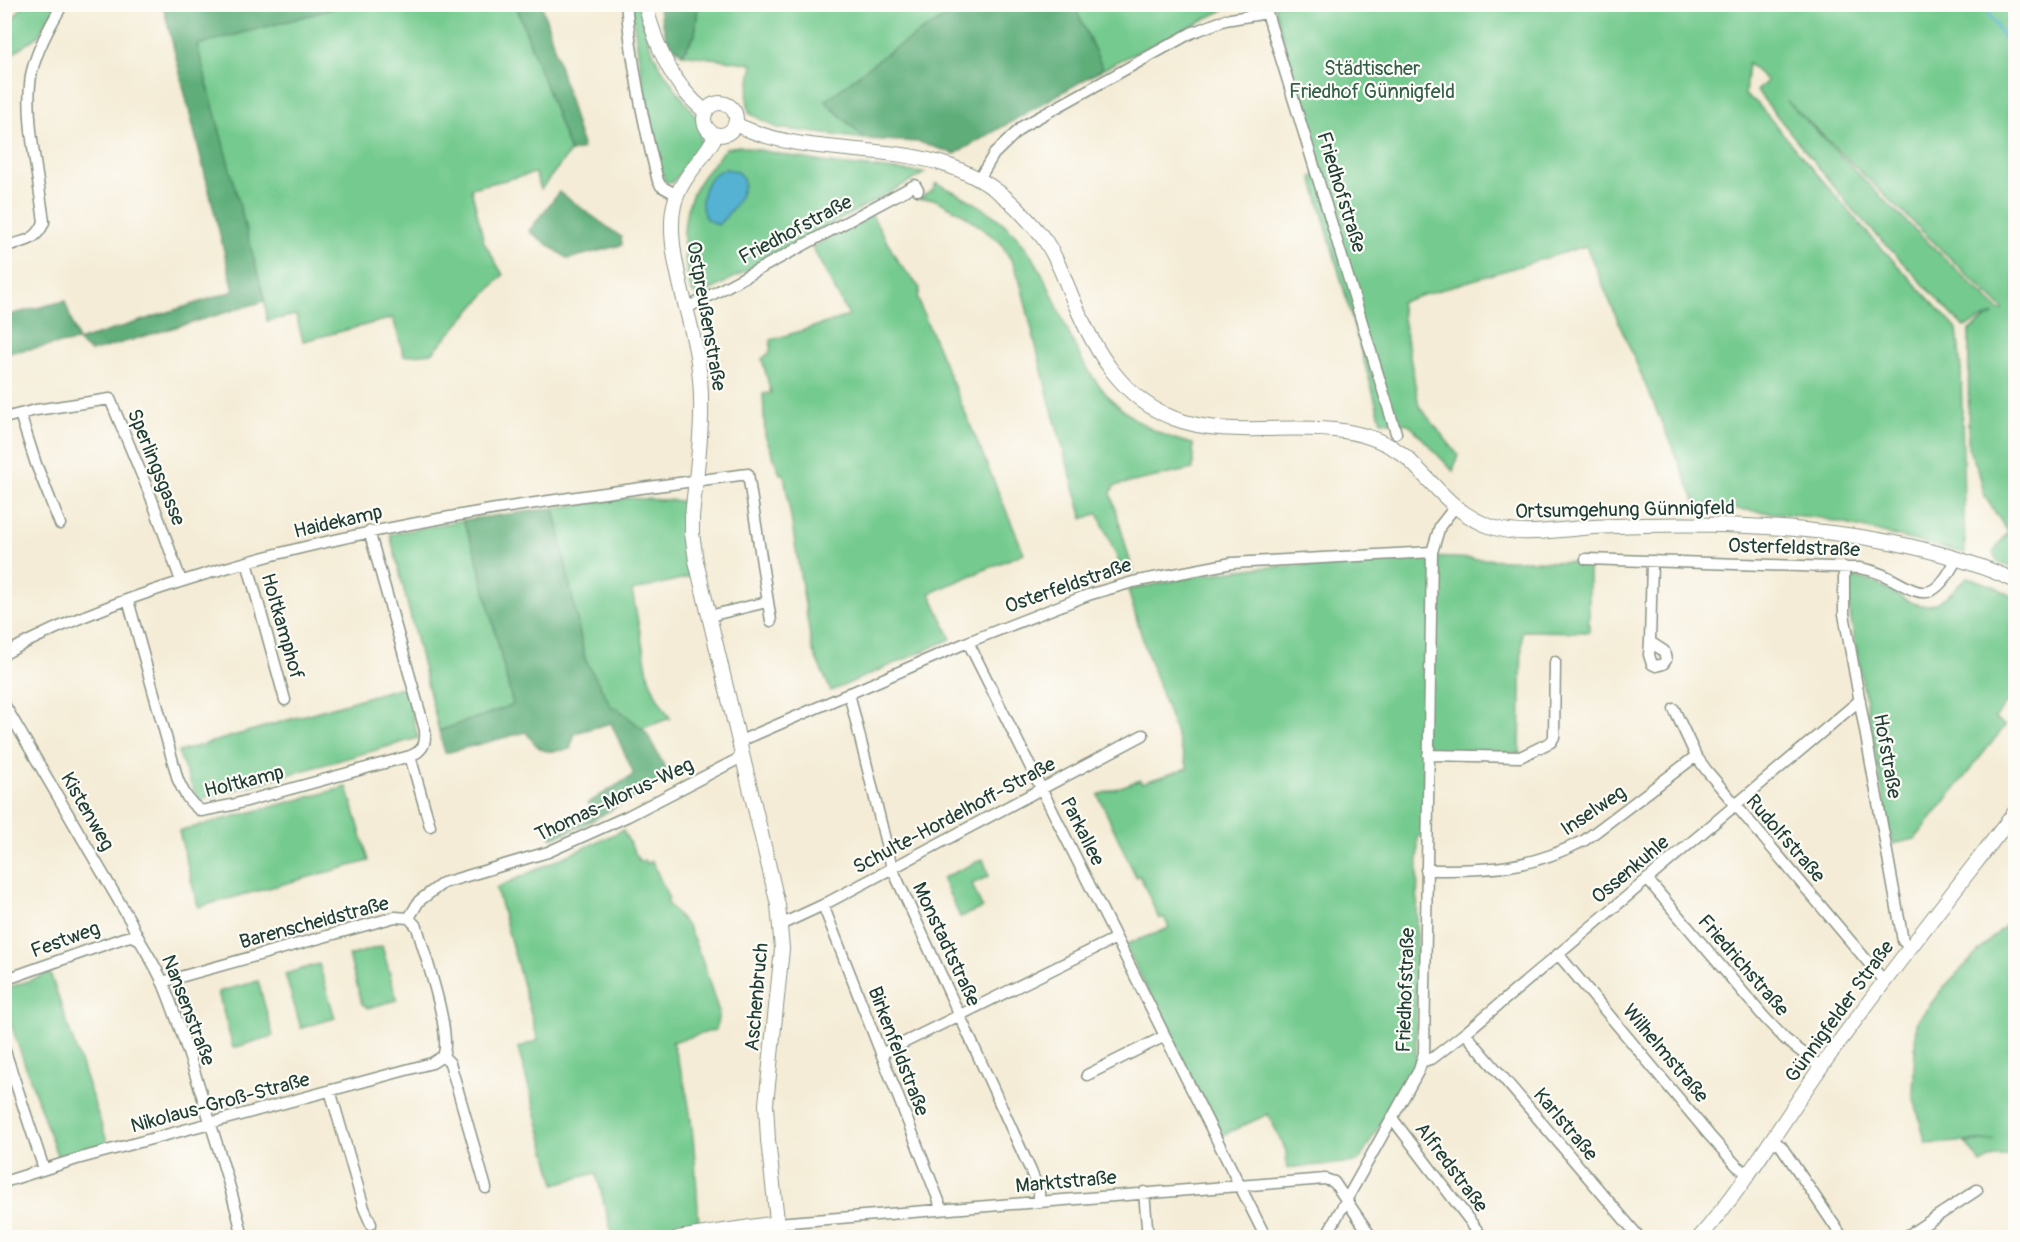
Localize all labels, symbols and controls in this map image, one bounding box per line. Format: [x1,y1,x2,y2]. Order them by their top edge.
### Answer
park label: Städtischer Friedhof Günnigfeld [1289,56,1455,104]
street label: Friedhofstraße [1311,129,1372,256]
street label: Friedhofstraße [734,189,856,270]
street label: Ostpreußenstraße [681,239,732,393]
street label: Sperlingsgasse [122,405,191,529]
street label: Ortsumgehung Günnigfeld [1515,495,1735,524]
street label: Haidekamp [291,499,385,544]
street label: Osterfeldstraße [1727,533,1861,562]
street label: Osterfeldstraße [1002,552,1135,619]
street label: Holtkamphof [255,570,310,682]
street label: Hofstraße [1868,712,1907,801]
street label: Schulte-Hordelhoff-Straße [849,751,1060,879]
street label: Thomas-Morus-Weg [531,752,697,847]
street label: Holtkamp [202,760,286,803]
street label: Kistenweg [55,767,120,855]
street label: Inselweg [1556,779,1631,841]
street label: Rudolfstraße [1740,789,1831,888]
street label: Parkallee [1055,793,1110,870]
street label: Ossenkuhle [1586,830,1674,909]
street label: Monstadtstraße [907,878,986,1010]
street label: Barenscheidstraße [237,890,392,954]
street label: Friedrichstraße [1693,909,1795,1021]
street label: Festweg [27,915,103,963]
street label: Friedhofstraße [1391,927,1420,1053]
street label: Günnigfelder Straße [1779,935,1899,1087]
street label: Aschenbruch [739,942,774,1052]
street label: Nansenstraße [156,951,221,1069]
street label: Birkenfeldstraße [862,983,935,1120]
street label: Wilhelmstraße [1617,999,1714,1108]
street label: Nikolaus-Groß-Straße [128,1067,313,1138]
street label: Karlstraße [1528,1083,1603,1166]
street label: Alfredstraße [1410,1117,1494,1217]
street label: Marktstraße [1014,1165,1118,1198]

